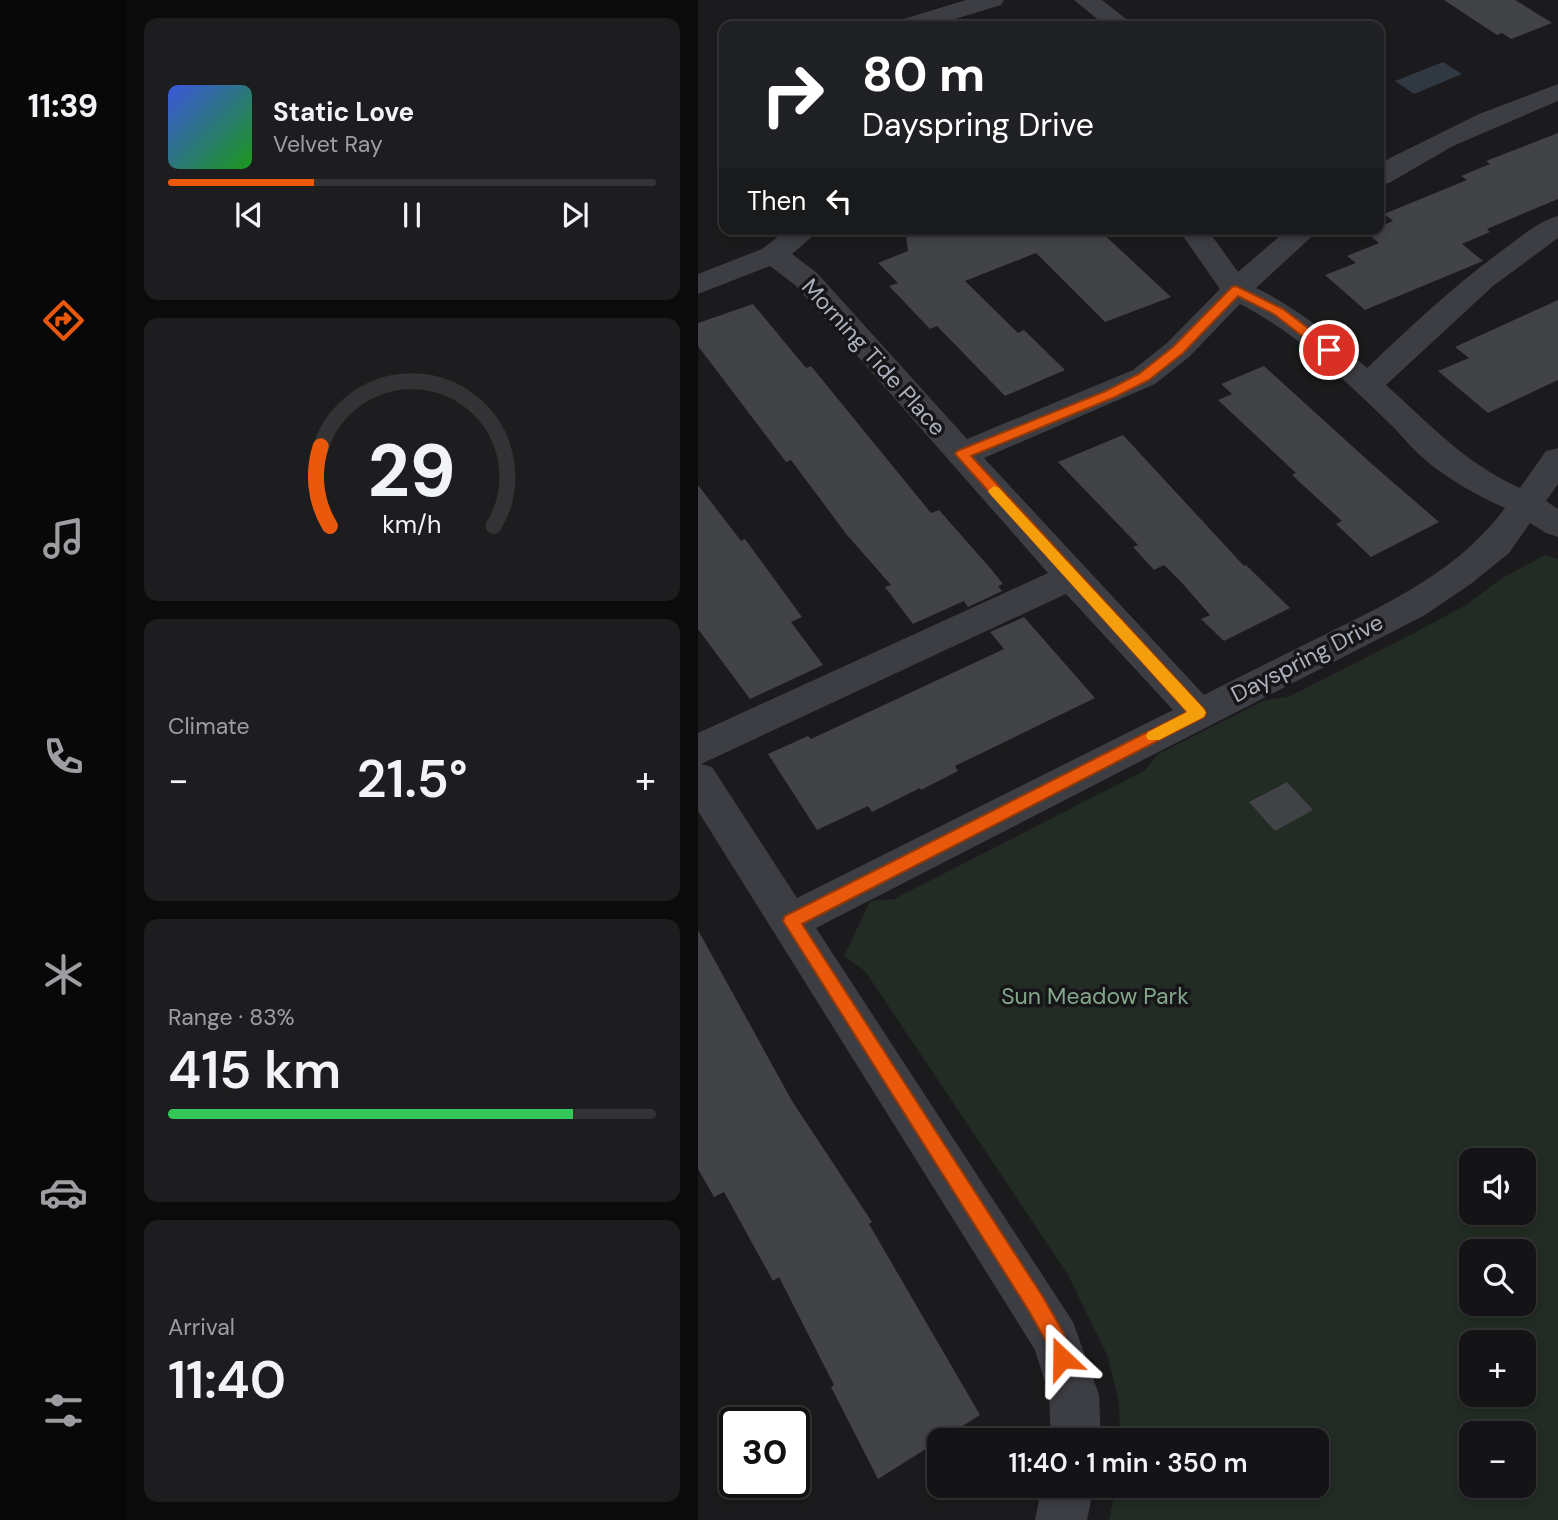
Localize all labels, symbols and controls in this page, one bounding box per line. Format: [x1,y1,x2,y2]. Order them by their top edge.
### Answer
text: 80 m [862,42,985,106]
icon: right [747,49,838,140]
text: 11:39 [28,85,98,127]
text: Static Love [273,95,414,129]
text: Dayspring Drive [862,104,1094,146]
text: Velvet Ray [273,129,383,159]
icon: left [820,182,858,220]
text: Then [747,184,806,218]
icon: previous [230,196,268,234]
icon: pause [393,196,431,234]
icon: next [556,196,594,234]
street label: Morning Tide Place [795,272,953,442]
icon: directions [39,296,88,345]
pin [1299,320,1359,380]
icon: arrive [1310,331,1348,369]
text: 29 [368,424,456,519]
text: km/h [382,507,442,540]
icon: music [39,514,88,563]
street label: Dayspring Drive [1226,607,1388,709]
text: Climate [168,711,250,741]
icon: phone [39,732,88,781]
text: 21.5° [356,745,468,813]
text: − [168,755,189,805]
text: + [635,755,656,805]
icon: climate [39,950,88,999]
park label: Sun Meadow Park [1001,981,1189,1011]
text: Range · 83% [168,1002,295,1032]
text: 415 km [168,1036,341,1104]
map controls [1459,1148,1536,1498]
button: sound [1459,1148,1536,1225]
icon: car [39,1168,88,1217]
button: search [1459,1239,1536,1316]
text: Arrival [168,1312,235,1342]
position arrow [1025,1321,1099,1395]
button: + [1459,1330,1536,1407]
text: 11:40 [168,1346,286,1414]
icon: filters [39,1386,88,1435]
speed limit sign: 30 [719,1407,810,1498]
button: − [1459,1421,1536,1498]
text: 11:40 · 1 min · 350 m [1009,1446,1247,1480]

